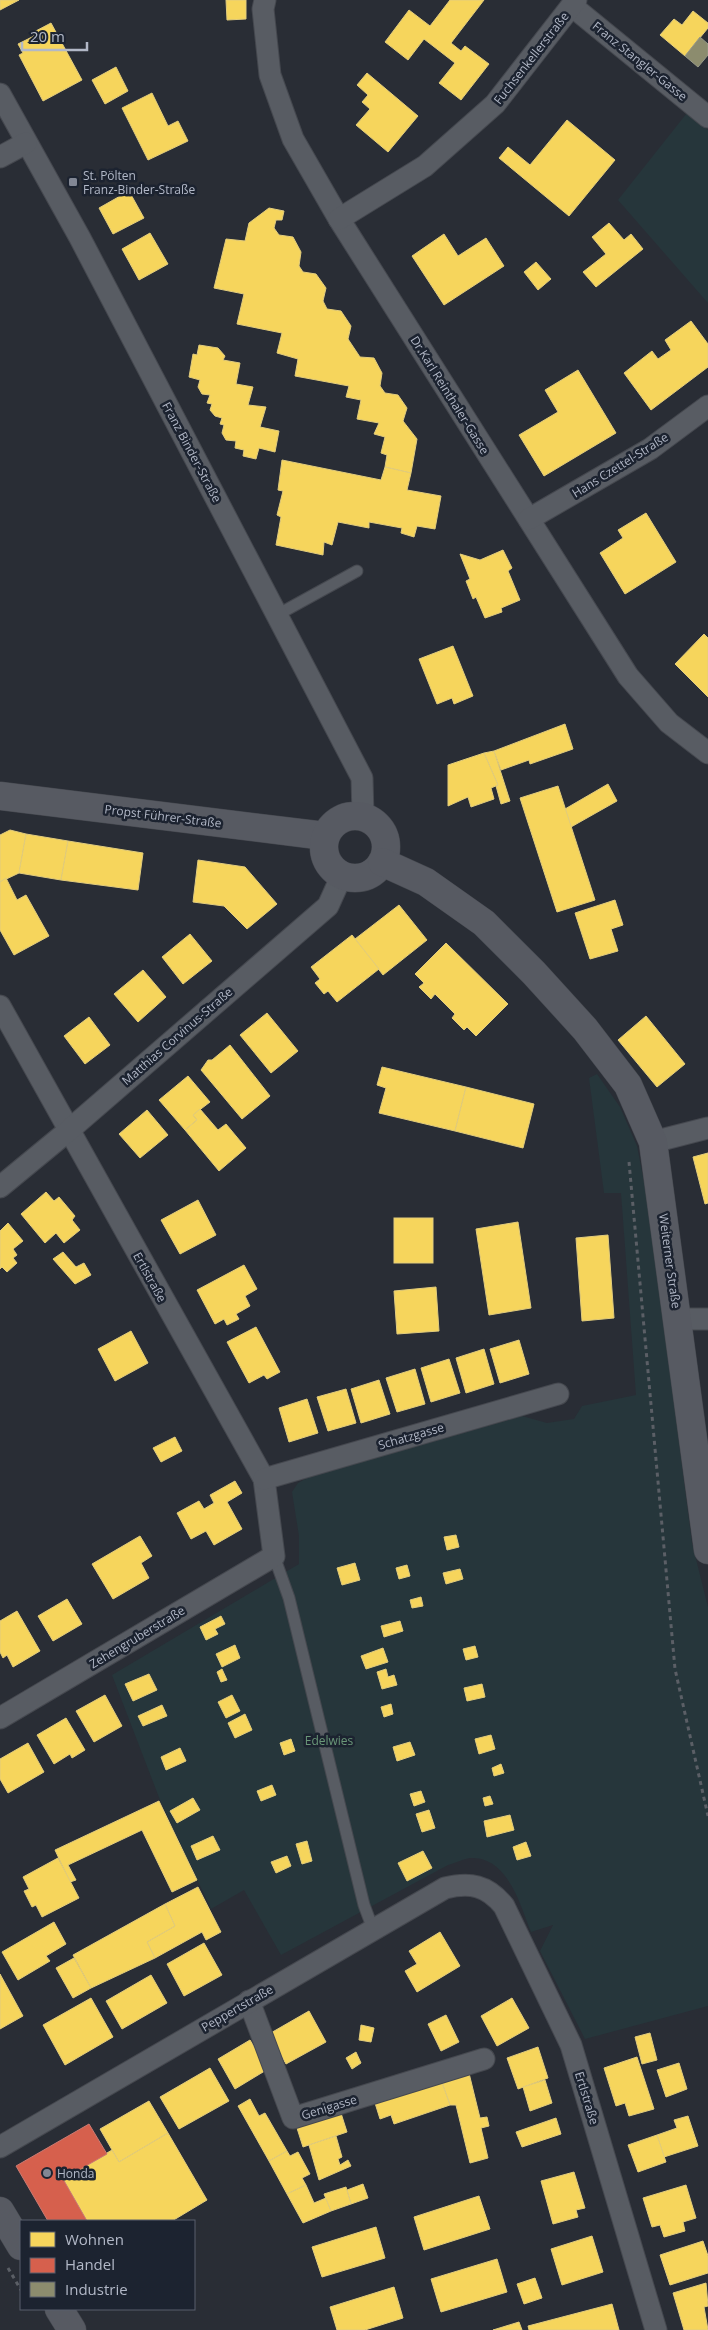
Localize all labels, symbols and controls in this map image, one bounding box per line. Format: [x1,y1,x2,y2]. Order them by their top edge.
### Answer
street label: Fuchsenkellerstraße [490,8,573,108]
street label: Franz Stangler-Gasse [589,17,691,105]
scale bar [22,20,88,52]
text: 20 m [30,26,65,46]
place label: St. Pölten Franz-Binder-Straße [83,167,195,198]
marker: St. Pölten Franz-Binder-Straße [67,176,79,188]
street label: Dr.Karl Reinthaler-Gasse [407,332,494,458]
street label: Franz Binder-Straße [158,399,226,505]
street label: Hans Czettel-Straße [569,428,672,501]
street label: Propst Führer-Straße [104,800,223,832]
street label: Matthias Corvinus-Straße [118,983,236,1089]
street label: Weiterner Straße [655,1213,685,1310]
street label: Ertlstraße [129,1249,171,1305]
street label: Schatzgasse [376,1418,446,1453]
street label: Zehengruberstraße [86,1602,188,1672]
park label: Edelwies [305,1732,354,1749]
street label: Peppertstraße [198,1980,276,2035]
street label: Ertlstraße [571,2069,603,2127]
street label: Genigasse [299,2090,359,2123]
place label: Honda [57,2165,94,2182]
marker: Honda [41,2167,53,2179]
legend [20,2220,195,2310]
text: Wohnen [65,2229,124,2249]
text: Handel [65,2254,115,2274]
text: Industrie [65,2279,128,2299]

